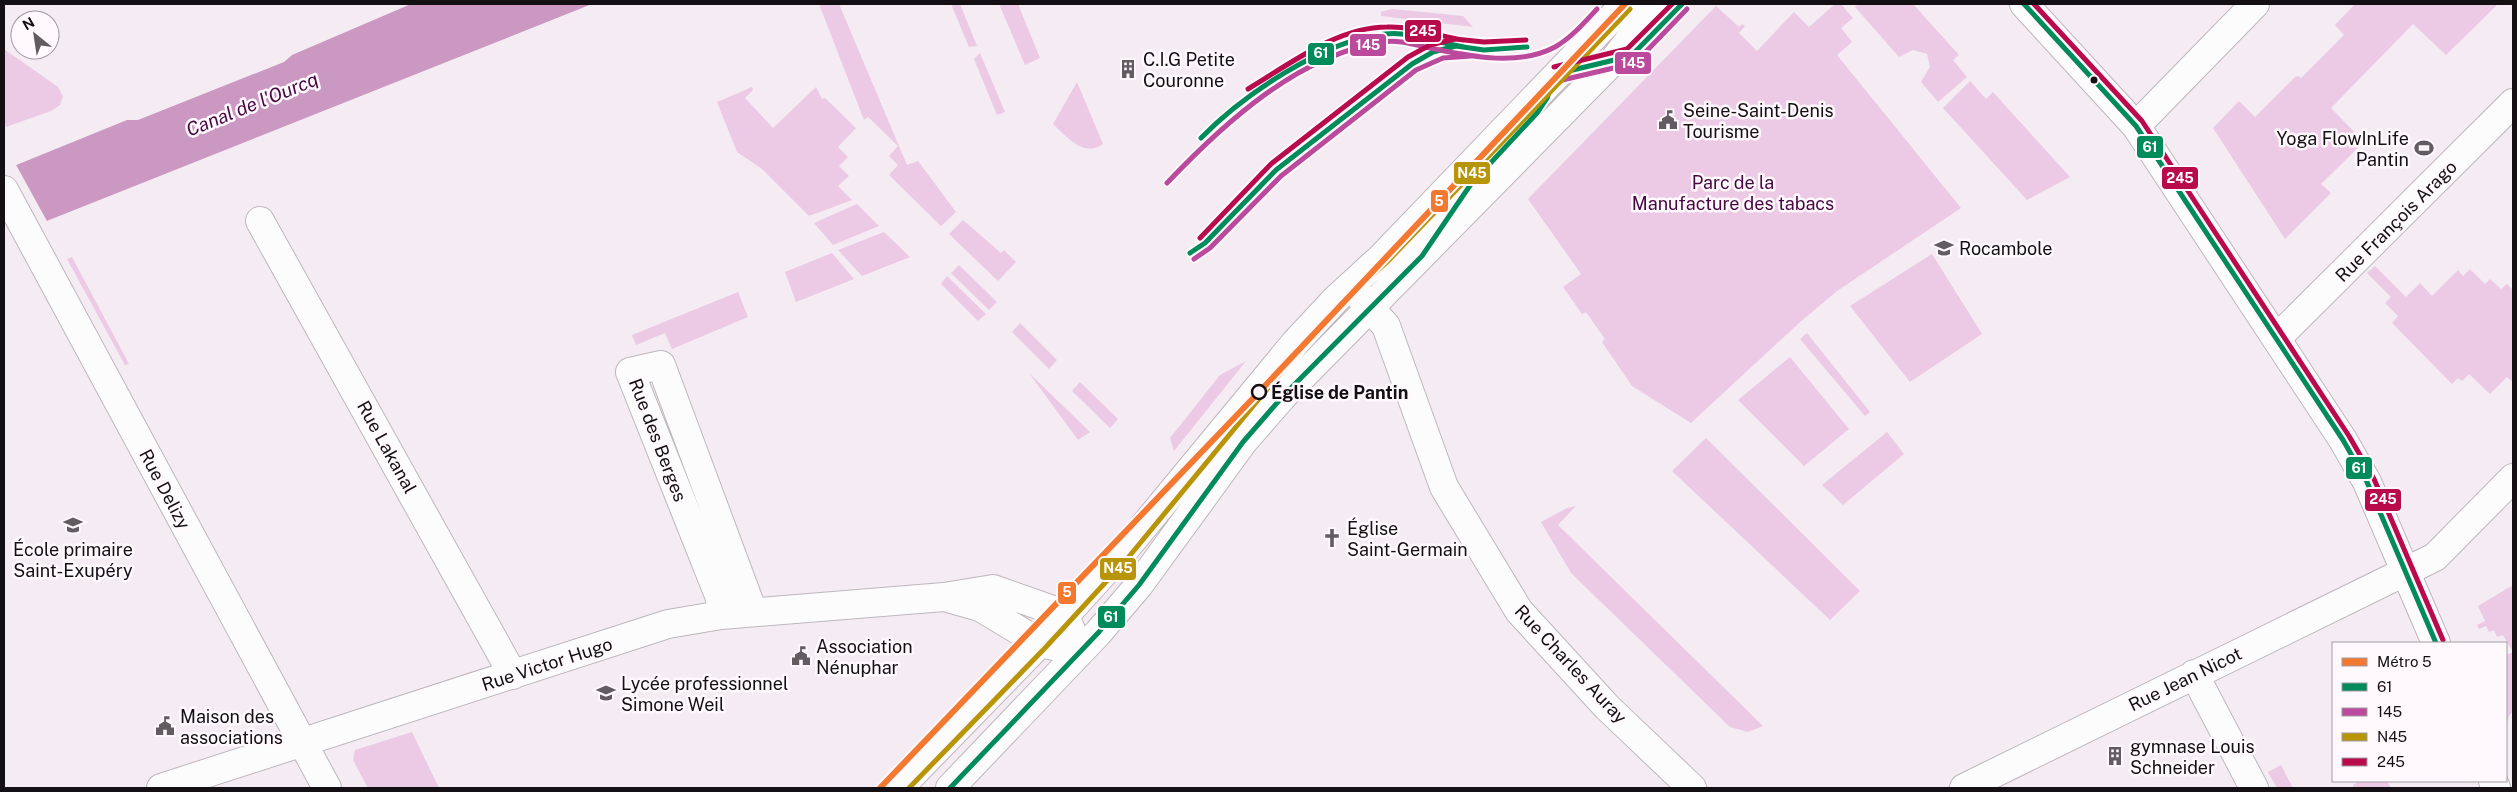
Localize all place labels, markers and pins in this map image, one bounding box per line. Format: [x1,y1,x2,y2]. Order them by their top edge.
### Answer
place label: C.I.G Petite Couronne [1143,49,1235,91]
building icon: C.I.G Petite Couronne [1117,58,1139,80]
unlabelled marker [2089,75,2099,85]
place label: Seine-Saint-Denis Tourisme [1683,100,1834,142]
public building icon: Seine-Saint-Denis Tourisme [1657,109,1679,131]
place label: Yoga FlowInLife Pantin [2276,128,2409,170]
sports icon: Yoga FlowInLife Pantin [2413,137,2435,159]
school or university icon: Rocambole [1933,237,1955,259]
place label: Rocambole [1959,238,2052,259]
place label: Église de Pantin [1271,381,1408,403]
marker: Église de Pantin [1251,384,1267,400]
school or university icon: École primaire Saint-Exupéry [62,514,84,536]
place label: Église Saint-Germain [1347,517,1468,560]
church icon: Église Saint-Germain [1321,527,1343,549]
place label: École primaire Saint-Exupéry [13,538,133,581]
place label: Association Nénuphar [816,636,913,678]
public building icon: Association Nénuphar [790,645,812,667]
place label: Lycée professionnel Simone Weil [621,673,788,715]
school or university icon: Lycée professionnel Simone Weil [595,682,617,704]
place label: Maison des associations [180,706,283,748]
public building icon: Maison des associations [154,715,176,737]
place label: gymnase Louis Schneider [2130,736,2255,778]
building icon: gymnase Louis Schneider [2104,745,2126,767]

